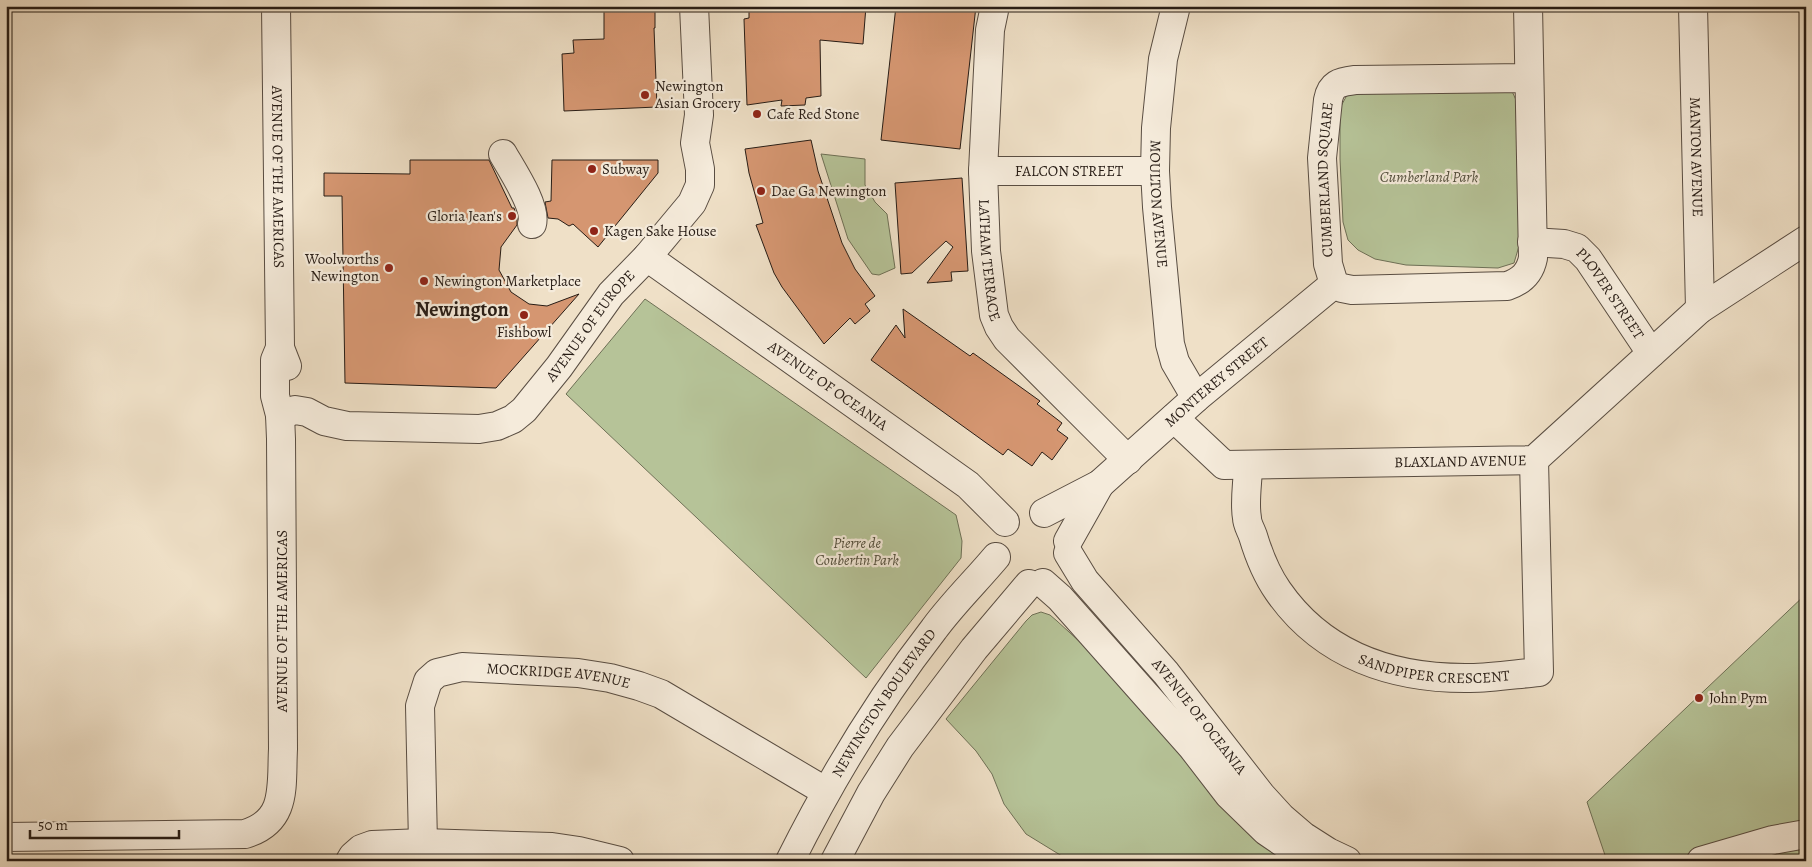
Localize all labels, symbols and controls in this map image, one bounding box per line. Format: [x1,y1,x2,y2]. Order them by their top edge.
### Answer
place label: Newington Asian Grocery [654,76,741,113]
street label: AVENUE OF THE AMERICAS [267,85,289,268]
marker: Newington Asian Grocery [639,89,651,101]
street label: MANTON AVENUE [1685,97,1708,217]
street label: CUMBERLAND SQUARE [1312,101,1338,258]
place label: Cafe Red Stone [767,104,860,124]
marker: Cafe Red Stone [751,108,763,120]
street label: MOULTON AVENUE [1145,140,1173,269]
place label: Subway [602,159,649,179]
street label: FALCON STREET [1015,161,1124,181]
marker: Subway [586,163,598,175]
park label: Cumberland Park [1380,167,1479,187]
place label: Dae Ga Newington [771,181,886,201]
marker: Dae Ga Newington [755,185,767,197]
street label: LATHAM TERRACE [974,199,1006,324]
place label: Gloria Jean's [427,206,502,226]
marker: Gloria Jean's [506,210,518,222]
place label: Kagen Sake House [604,221,717,241]
marker: Kagen Sake House [588,225,600,237]
street label: PLOVER STREET [1572,243,1649,344]
place label: Woolworths Newington [304,249,379,286]
marker: Woolworths Newington [383,262,395,274]
street label: AVENUE OF EUROPE [540,265,639,387]
place label: Newington Marketplace [434,271,581,291]
marker: Newington Marketplace [418,275,430,287]
district label: Newington [415,296,509,323]
marker: Fishbowl [518,309,530,321]
place label: Fishbowl [497,322,552,342]
street label: MONTEREY STREET [1160,332,1273,432]
street label: AVENUE OF OCEANIA [763,336,892,435]
street label: BLAXLAND AVENUE [1394,450,1527,472]
street label: AVENUE OF THE AMERICAS [272,530,292,713]
park label: Pierre de Coubertin Park [815,533,899,570]
street label: NEWINGTON BOULEVARD [827,625,941,781]
street label: SANDPIPER CRESCENT [1355,649,1512,688]
street label: AVENUE OF OCEANIA [1147,653,1251,779]
street label: MOCKRIDGE AVENUE [486,658,633,693]
place label: John Pym [1709,688,1768,708]
marker: John Pym [1693,692,1705,704]
scale bar [30,807,179,839]
text: 50 m [38,815,68,835]

